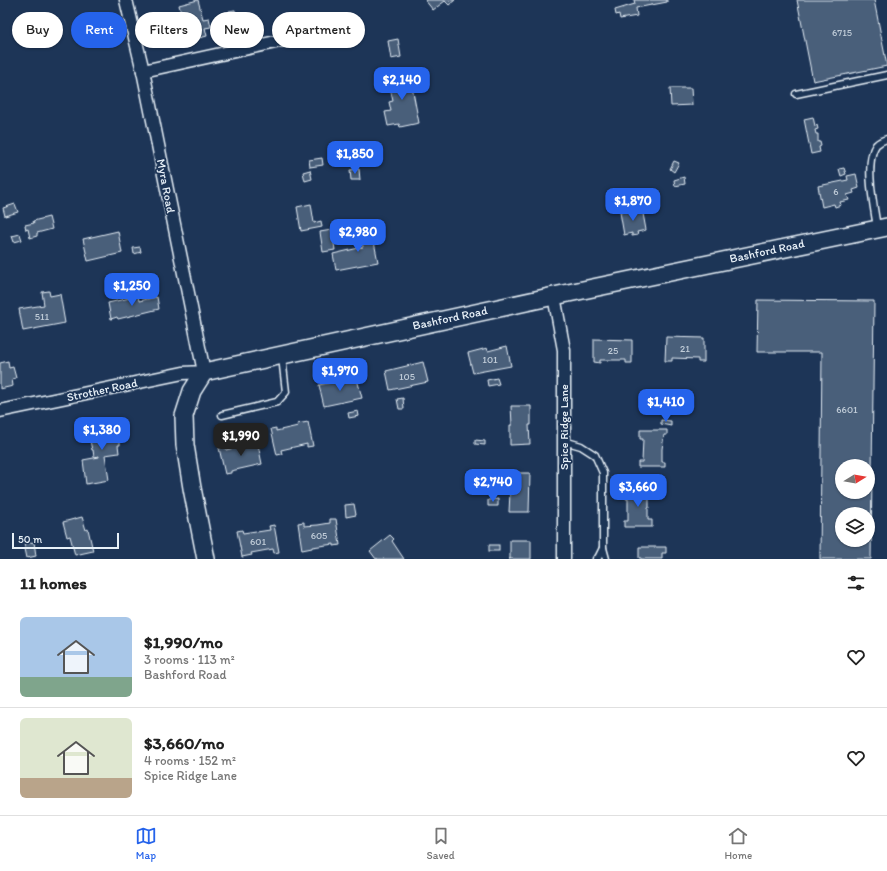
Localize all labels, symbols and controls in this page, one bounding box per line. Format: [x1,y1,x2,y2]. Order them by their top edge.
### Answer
chip: Buy [12,12,63,48]
chip: Rent [71,12,127,48]
chip: Filters [135,12,202,48]
chip: New [210,12,264,48]
chip: Apartment [272,12,365,48]
house number: 6715 [832,26,852,39]
pin: $2,140 [369,67,435,101]
text: $2,140 [383,72,421,87]
pin: $1,850 [322,141,388,175]
text: $1,850 [336,146,374,161]
street label: Myra Road [154,158,178,215]
house number: 6 [833,185,839,198]
pin: $1,870 [600,188,666,222]
text: $1,870 [614,193,652,208]
pin: $2,980 [325,219,391,253]
text: $2,980 [339,224,377,239]
street label: Bashford Road [728,236,806,266]
pin: $1,250 [99,273,165,307]
text: $1,250 [113,278,151,293]
street label: Bashford Road [411,303,489,333]
house number: 511 [35,310,50,323]
house number: 21 [680,342,690,355]
house number: 25 [608,344,618,357]
house number: 101 [482,353,498,366]
pin: $1,970 [307,358,373,392]
text: $1,970 [322,363,358,378]
house number: 105 [399,370,415,383]
street label: Strother Road [65,376,139,404]
street label: Spice Ridge Lane [557,384,571,470]
pin: $1,410 [633,389,699,423]
text: $1,410 [647,394,685,409]
house number: 6601 [836,403,858,416]
pin: $1,380 [69,417,135,451]
text: $1,380 [83,422,121,437]
pin: $1,990 [208,423,274,457]
text: $1,990 [222,428,260,443]
north arrow [835,459,875,499]
map controls [835,459,875,547]
pin: $2,740 [460,469,526,503]
text: $2,740 [474,474,512,489]
pin: $3,660 [605,474,671,508]
text: $3,660 [619,479,657,494]
button: layers [835,507,875,547]
house number: 605 [311,529,327,542]
scale bar [12,531,119,550]
text: 50 m [18,533,42,546]
house number: 601 [250,535,266,548]
icon: filters [845,572,867,594]
text: 11 homes [20,573,87,593]
text: $1,990/mo [144,632,223,652]
icon: home [52,633,100,681]
icon: heart [845,646,867,668]
text: 3 rooms · 113 m² [144,652,235,667]
text: Bashford Road [144,667,226,682]
text: $3,660/mo [144,733,224,753]
icon: home [52,734,100,782]
icon: heart [845,747,867,769]
text: 4 rooms · 152 m² [144,753,236,768]
text: Spice Ridge Lane [144,768,237,783]
tab: Map [135,825,157,862]
tab: Saved [427,825,455,862]
tab: Home [724,825,752,862]

